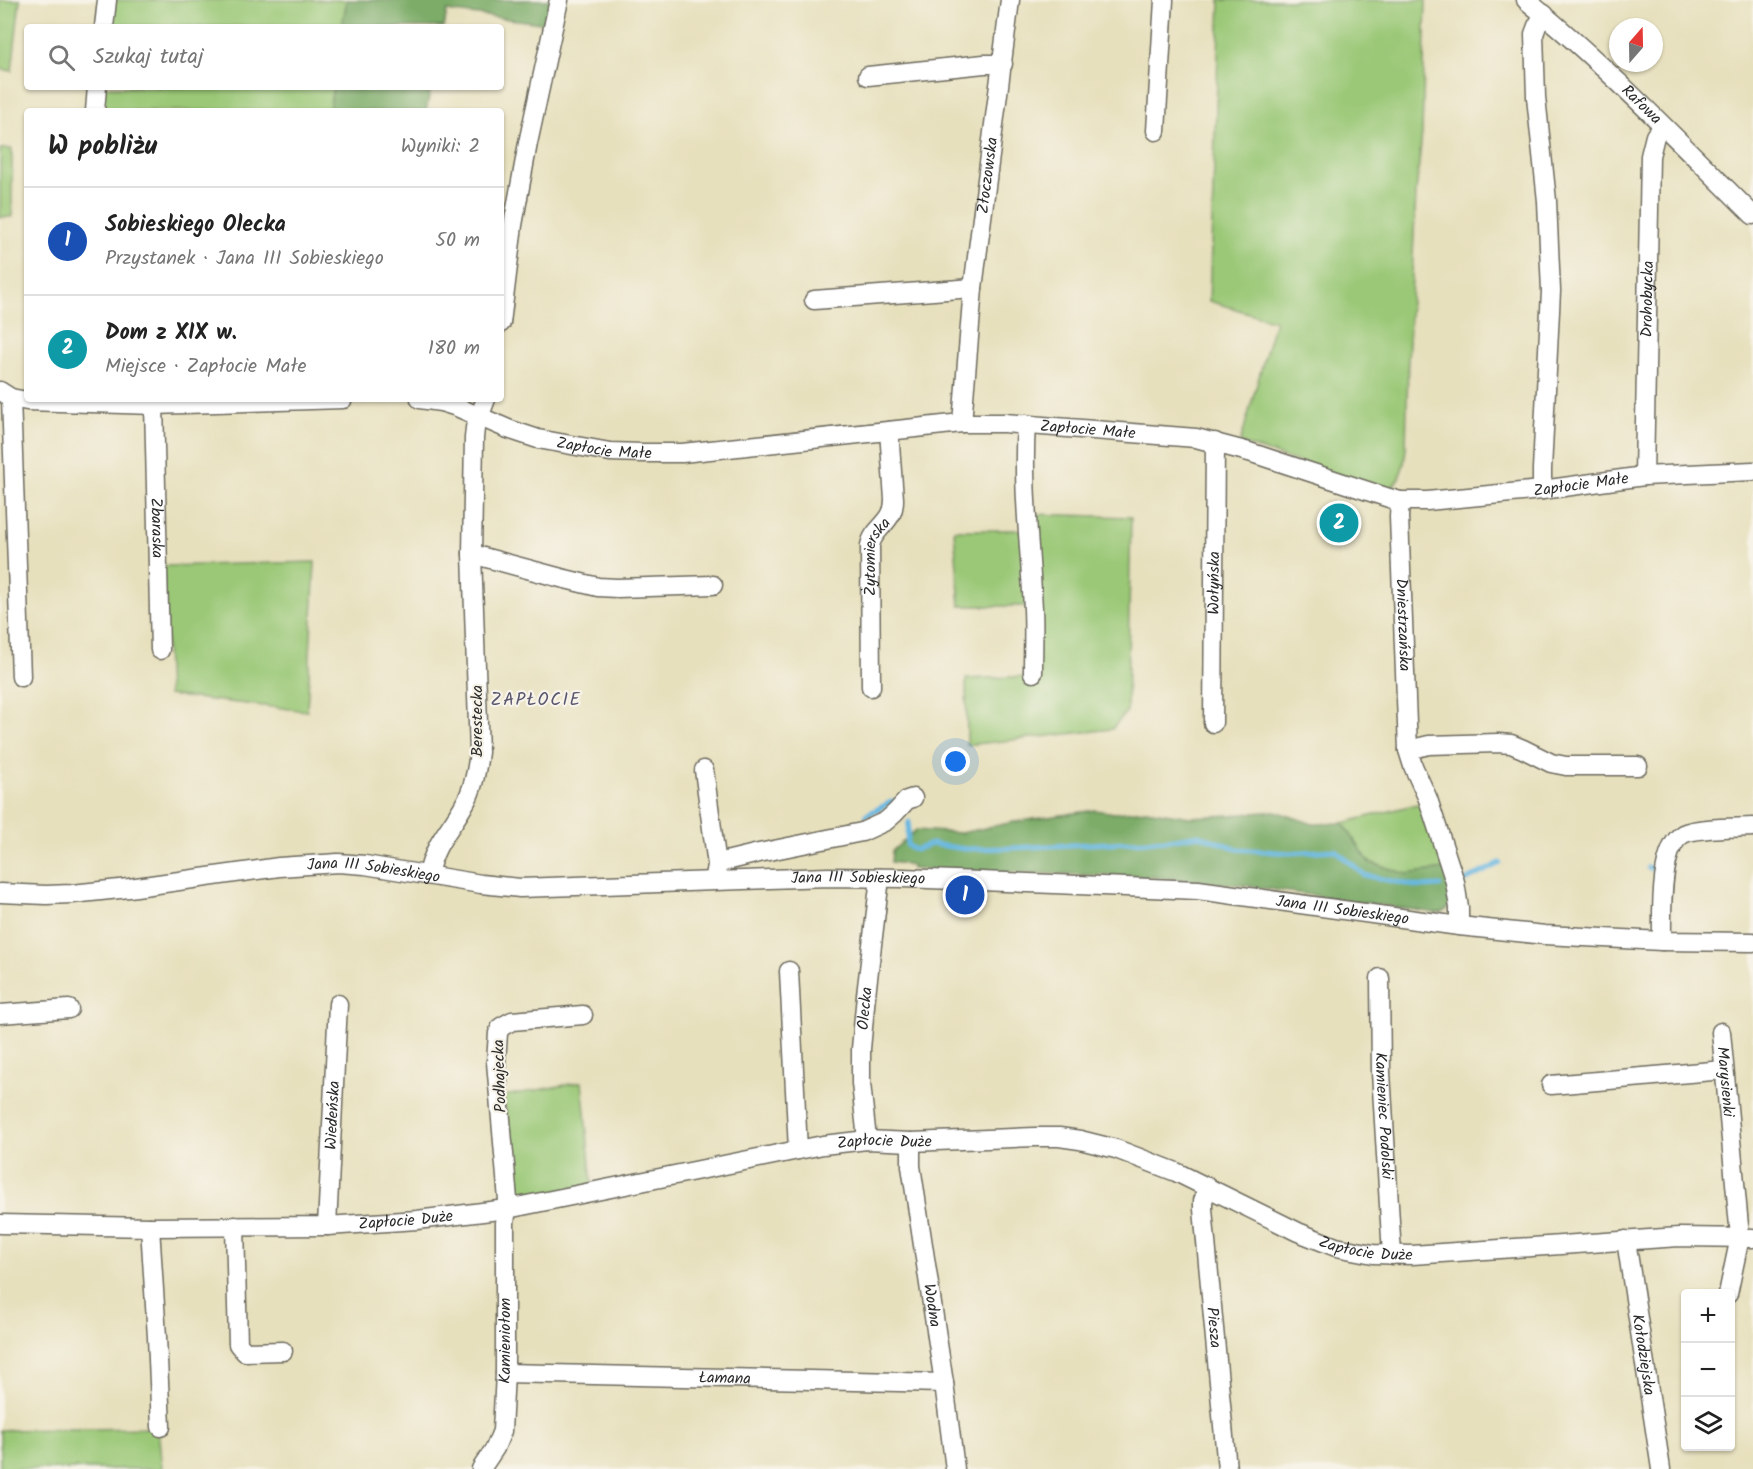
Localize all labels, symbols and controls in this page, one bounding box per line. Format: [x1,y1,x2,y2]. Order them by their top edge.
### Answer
north arrow [1609,18,1663,72]
search box [24,24,504,90]
text: Szukaj tutaj [93,40,204,75]
icon: search [45,41,78,74]
street label: Rafowa [1616,79,1668,130]
text: W pobliżu [48,126,157,168]
text: Wyniki: 2 [401,131,480,163]
street label: Złoczowska [970,136,1005,215]
text: Sobieskiego Olecka [105,208,286,243]
text: 1 [64,225,71,257]
text: 50 m [435,225,480,257]
text: Przystanek · Jana III Sobieskiego [105,243,384,275]
street label: Drohobycka [1634,260,1661,338]
text: Dom z XIX w. [105,316,237,351]
text: 2 [62,333,73,365]
text: 180 m [428,333,480,365]
text: Miejsce · Zapłocie Małe [105,351,307,383]
street label: Zapłocie Małe [1039,413,1137,446]
street label: Zapłocie Małe [554,430,652,466]
street label: Zapłocie Małe [1532,466,1630,503]
street label: Zbaraska [144,497,170,559]
pin: 2 [1320,500,1358,546]
street label: Żytomierska [857,512,897,596]
street label: Wołyńska [1201,551,1227,615]
street label: Dniestrzańska [1389,578,1417,672]
street label: Berestecka [465,685,490,757]
district label: ZAPŁOCIE [490,686,582,715]
your location [941,747,970,776]
street label: Jana III Sobieskiego [306,851,442,890]
street label: Jana III Sobieskiego [790,864,926,891]
pin: 1 [946,872,984,918]
street label: Jana III Sobieskiego [1274,888,1411,931]
street label: Olecka [850,986,879,1031]
street label: Podhajecka [486,1039,514,1113]
street label: Marysienki [1710,1045,1741,1119]
street label: Kamieniec Podolski [1368,1052,1400,1181]
street label: Wiedeńska [318,1080,347,1150]
street label: Zapłocie Duże [836,1127,932,1156]
street label: Zapłocie Duże [358,1203,454,1236]
street label: Zapłocie Duże [1315,1229,1413,1268]
street label: Wodna [917,1282,948,1329]
map controls [1681,1289,1735,1451]
button: + [1681,1289,1735,1343]
street label: Kamieniołom [492,1297,518,1384]
street label: Piesza [1200,1306,1228,1349]
street label: Kołodziejska [1625,1312,1662,1397]
button: − [1681,1343,1735,1397]
street label: Łamana [699,1365,751,1391]
button: layers [1681,1397,1735,1451]

